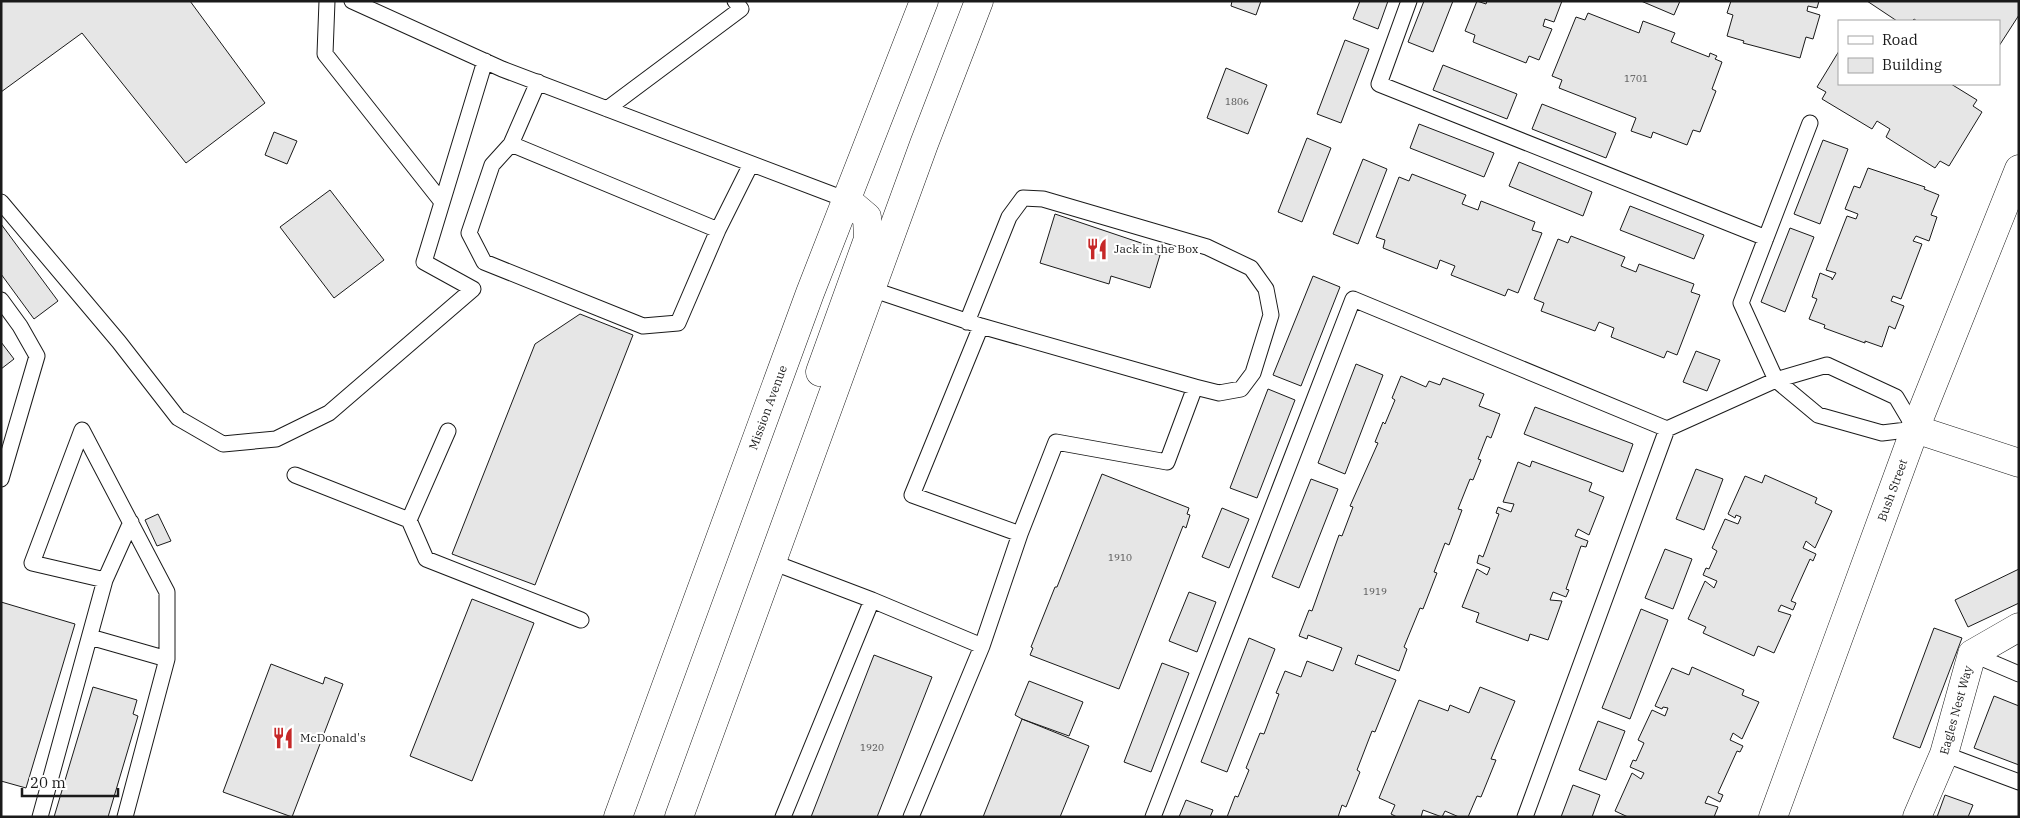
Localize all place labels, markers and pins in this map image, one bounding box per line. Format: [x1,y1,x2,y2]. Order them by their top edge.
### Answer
restaurant icon: Jack in the Box [1084,236,1110,262]
place label: Jack in the Box [1114,241,1199,256]
restaurant icon: McDonald's [270,725,296,751]
place label: McDonald's [300,730,366,745]

